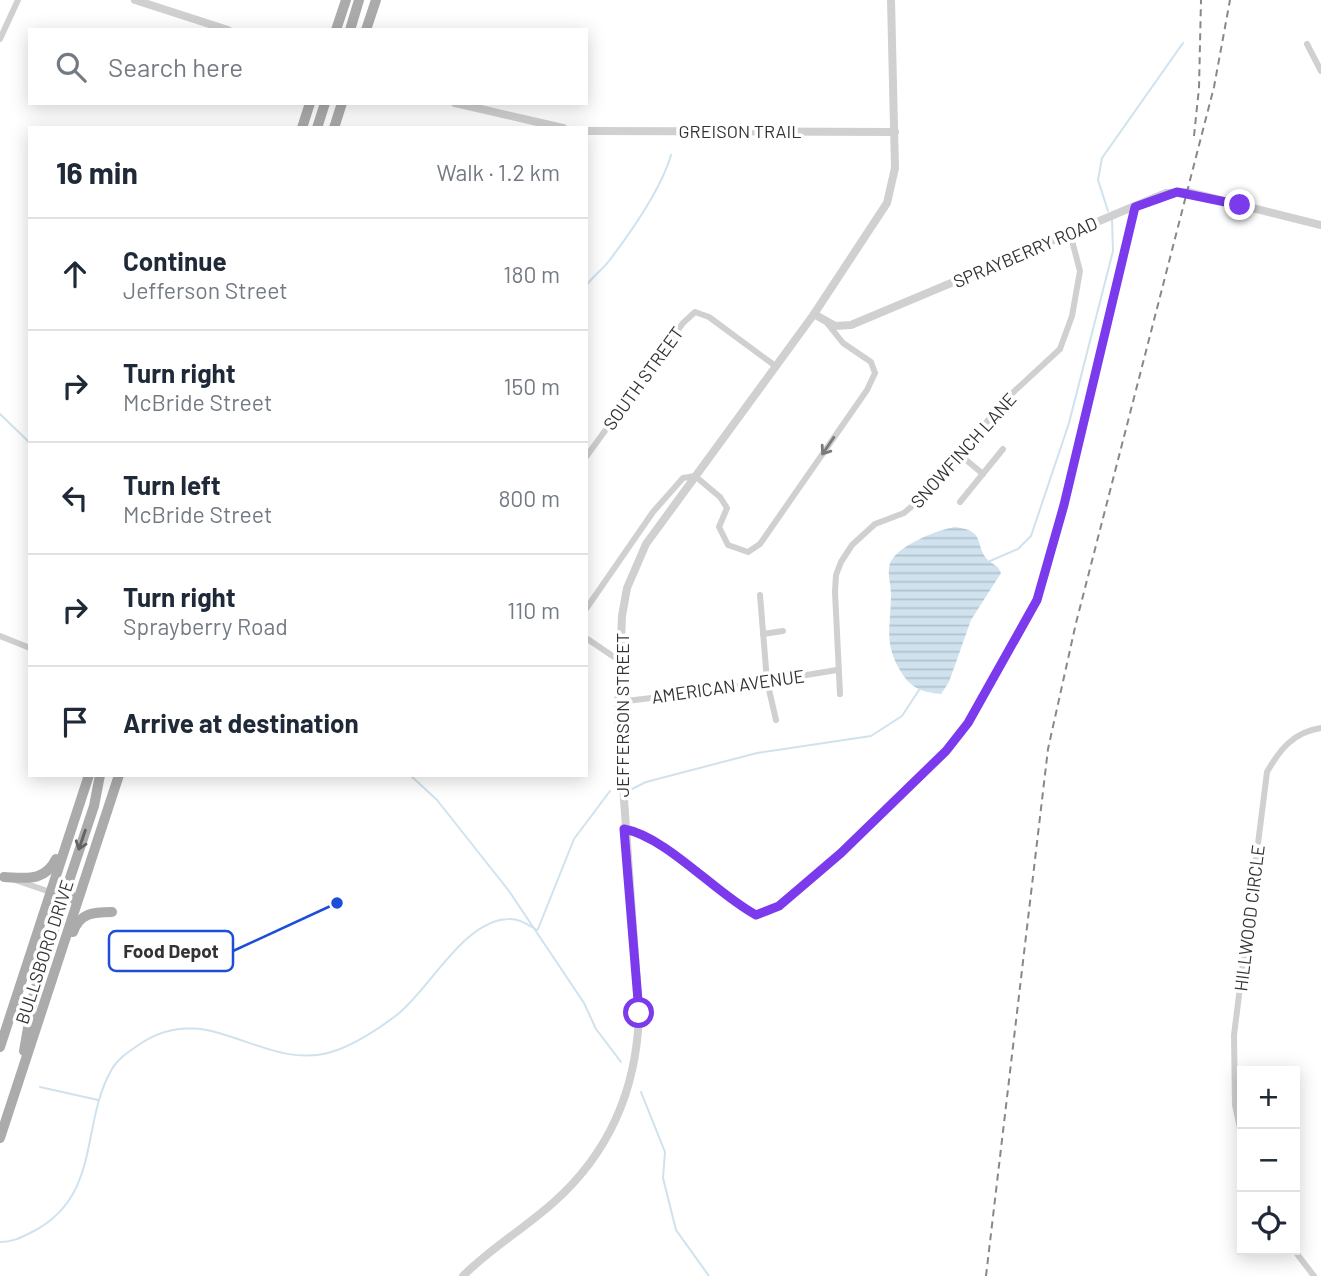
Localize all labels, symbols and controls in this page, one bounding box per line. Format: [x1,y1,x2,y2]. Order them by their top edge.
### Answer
search box [28,28,588,105]
icon: search [52,48,90,86]
text: Search here [108,51,243,82]
street label: GREISON TRAIL [679,120,801,142]
text: 16 min [56,154,138,190]
text: Walk · 1.2 km [436,158,560,186]
route end [1224,189,1255,220]
street label: SPRAYBERRY ROAD [950,212,1100,292]
text: Continue [123,245,227,276]
icon: ahead [56,255,94,293]
text: 180 m [503,260,560,288]
text: Jefferson Street [123,276,288,304]
street label: SOUTH STREET [598,322,688,434]
text: Turn right [123,357,236,388]
icon: right [56,367,94,405]
text: 150 m [504,372,560,400]
text: McBride Street [123,388,272,416]
street label: SNOWFINCH LANE [906,388,1020,512]
one-way arrow [821,436,835,455]
text: Turn left [123,469,221,500]
icon: left [56,479,94,517]
text: 800 m [498,484,560,512]
text: McBride Street [123,500,272,528]
text: Turn right [123,581,236,612]
icon: right [56,591,94,629]
text: 110 m [507,596,560,624]
text: Sprayberry Road [123,612,288,640]
street label: JEFFERSON STREET [611,633,633,797]
street label: AMERICAN AVENUE [650,664,806,708]
icon: arrive [56,703,94,741]
text: Arrive at destination [123,707,359,738]
one-way arrow [75,828,87,850]
street label: HILLWOOD CIRCLE [1229,843,1269,993]
street label: BULLSBORO DRIVE [10,877,78,1027]
callout: Food Depot [109,931,233,971]
text: Food Depot [123,939,219,962]
route start [623,997,654,1028]
map controls [1237,1066,1300,1255]
button: + [1237,1066,1300,1129]
button: − [1237,1129,1300,1192]
button: locate [1237,1192,1300,1255]

